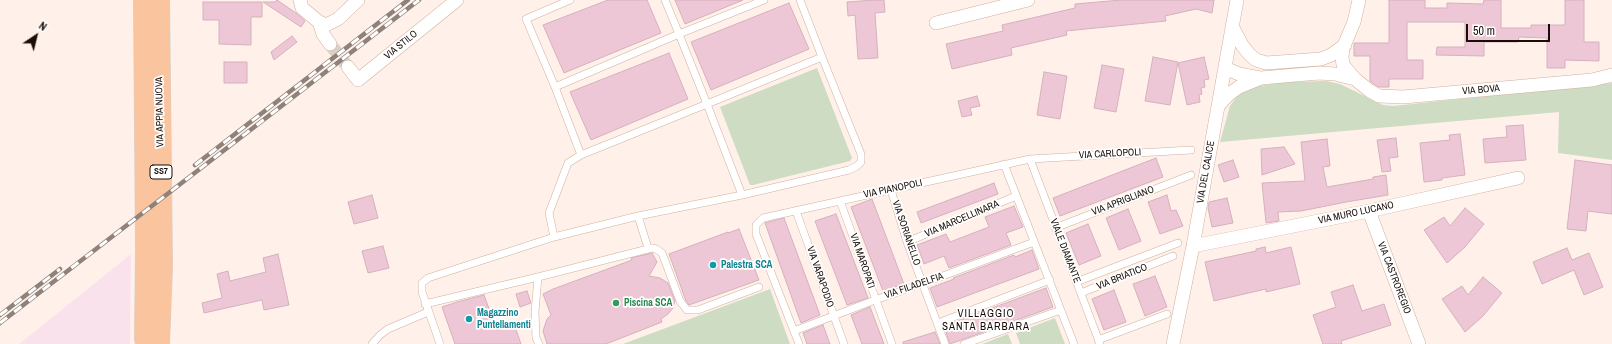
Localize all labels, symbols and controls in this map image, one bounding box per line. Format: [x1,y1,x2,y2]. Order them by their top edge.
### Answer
north arrow [16,16,56,56]
scale bar [1468,16,1552,42]
text: N [36,19,50,34]
text: 50 m [1473,23,1495,39]
street label: VIA STILO [382,28,420,62]
street label: VIA APPIA NUOVA [153,77,167,147]
street label: VIA BOVA [1462,82,1500,98]
street label: VIA DEL CALICE [1195,140,1217,204]
street label: VIA CARLOPOLI [1079,146,1141,162]
road number: SS7 [150,165,172,179]
street label: VIA PIANOPOLI [863,177,923,201]
street label: VIA APRIGLIANO [1090,184,1156,218]
street label: VIA MARCELLINARA [923,198,1001,240]
street label: VIA SORIANELLO [889,199,923,267]
street label: VIA MURO LUCANO [1317,199,1395,227]
street label: VIALE DIAMANTE [1047,217,1083,285]
street label: VIA MAROPATI [847,232,877,290]
street label: VIA CASTROREGIO [1375,240,1413,316]
street label: VIA VARAPODIO [804,245,836,309]
place label: Palestra SCA [721,259,772,271]
marker: Palestra SCA [708,260,718,270]
street label: VIA BRIATICO [1095,261,1149,293]
street label: VIA FILADELFIA [883,270,945,302]
place label: Piscina SCA [624,297,672,309]
marker: Piscina SCA [611,298,621,308]
place label: Magazzino Puntellamenti [477,307,531,330]
district label: VILLAGGIO SANTA BARBARA [942,307,1030,333]
marker: Magazzino Puntellamenti [464,314,474,324]

